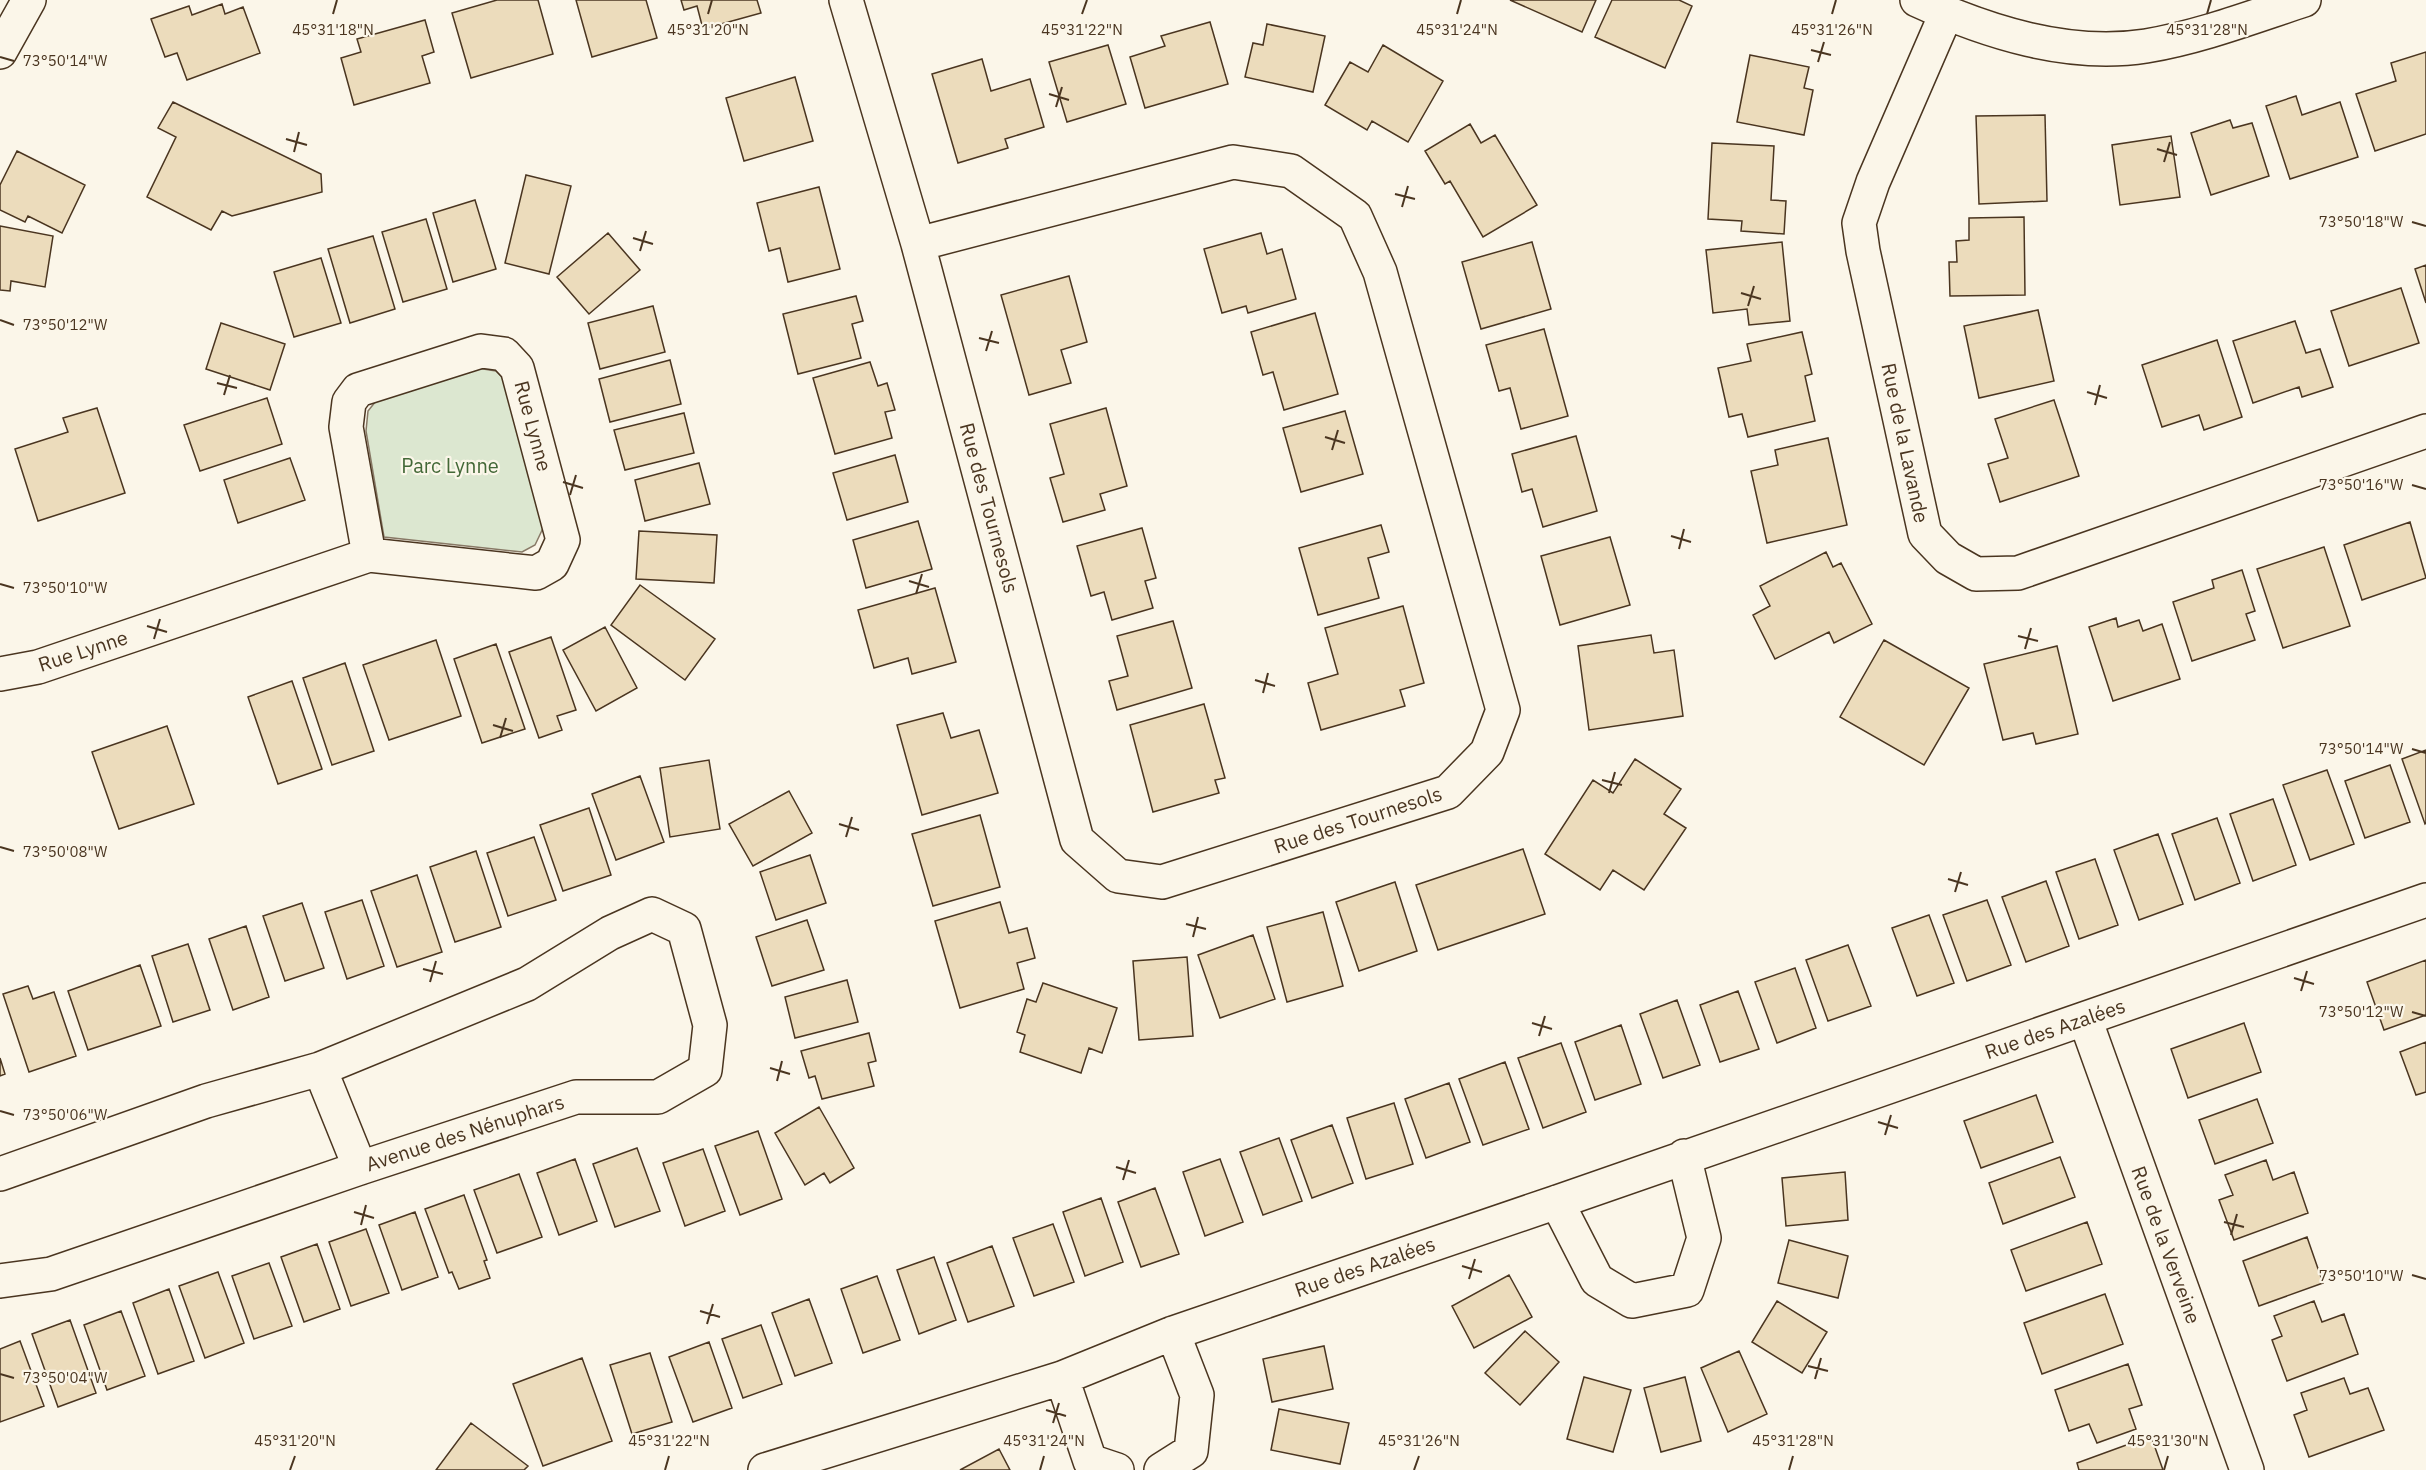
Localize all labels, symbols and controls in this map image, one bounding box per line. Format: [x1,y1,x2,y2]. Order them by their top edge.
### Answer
text: 45°31'18"N [292,20,374,39]
text: 45°31'20"N [667,20,749,39]
text: 45°31'22"N [1041,20,1123,39]
text: 45°31'24"N [1416,20,1498,39]
text: 45°31'26"N [1791,20,1873,39]
text: 45°31'28"N [2166,20,2248,39]
text: 73°50'14"W [23,51,108,70]
text: 73°50'18"W [2319,212,2404,231]
text: 73°50'12"W [23,315,108,334]
street label: Rue de la Lavande [1875,360,1936,525]
street label: Rue Lynne [508,378,559,474]
street label: Rue des Tournesols [954,420,1025,596]
park label: Parc Lynne [401,452,499,479]
text: 73°50'16"W [2319,475,2404,494]
text: 73°50'10"W [23,578,108,597]
street label: Rue Lynne [35,623,131,678]
text: 73°50'14"W [2319,739,2404,758]
street label: Rue des Tournesols [1270,780,1445,859]
text: 73°50'08"W [23,842,108,861]
street label: Rue des Azalées [1981,992,2129,1065]
text: 73°50'12"W [2319,1002,2404,1021]
street label: Avenue des Nénuphars [362,1088,568,1177]
text: 73°50'06"W [23,1105,108,1124]
street label: Rue de la Verveine [2125,1162,2208,1328]
street label: Rue des Azalées [1291,1230,1439,1303]
text: 73°50'10"W [2319,1266,2404,1285]
text: 73°50'04"W [23,1368,108,1387]
text: 45°31'20"N [254,1431,336,1450]
text: 45°31'22"N [628,1431,710,1450]
text: 45°31'24"N [1003,1431,1085,1450]
text: 45°31'26"N [1378,1431,1460,1450]
text: 45°31'28"N [1752,1431,1834,1450]
text: 45°31'30"N [2127,1431,2209,1450]

